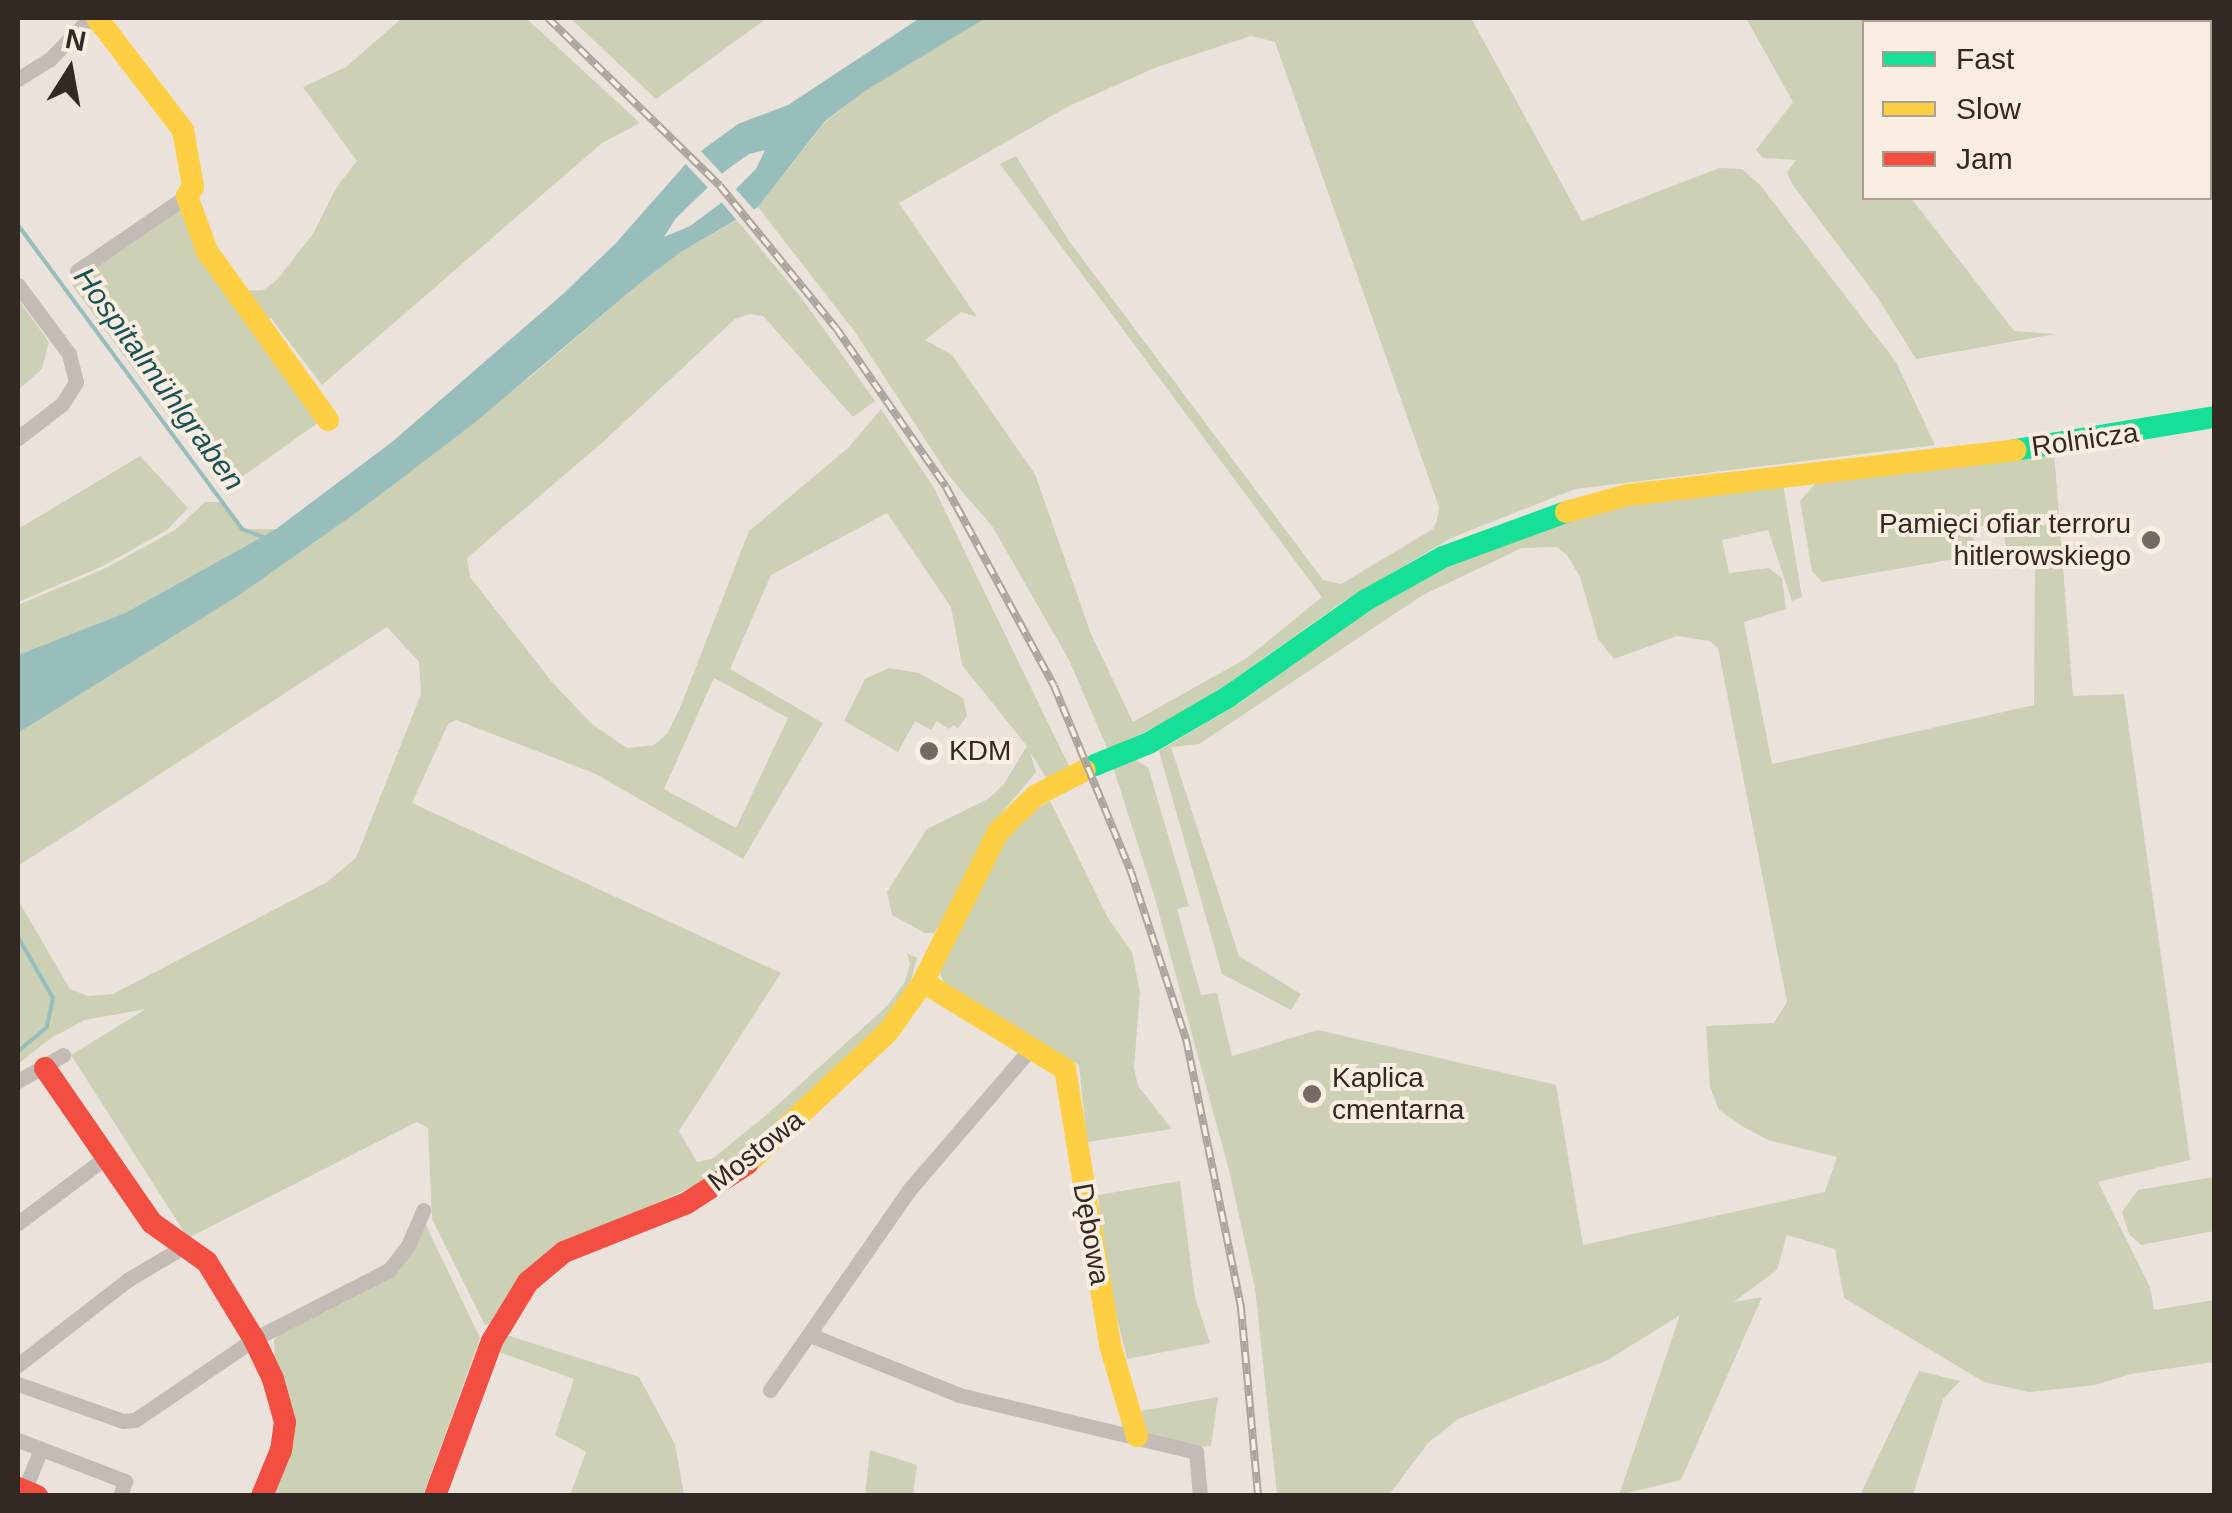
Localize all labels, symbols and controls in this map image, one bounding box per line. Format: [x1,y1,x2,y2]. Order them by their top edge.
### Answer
north arrow [20,20,120,120]
legend [1862,20,2212,200]
text: N [63,23,89,57]
text: Fast [1956,42,2014,75]
text: Slow [1956,92,2021,125]
text: Jam [1956,142,2013,175]
water label: Hospitalmühlgraben [66,260,252,498]
street label: Rolnicza [2029,416,2141,464]
place label: Pamięci ofiar terroru hitlerowskiego [1879,507,2131,573]
marker: Pamięci ofiar terroru hitlerowskiego [2140,529,2162,551]
place label: KDM [949,734,1011,768]
marker: KDM [918,740,940,762]
place label: Kaplica cmentarna [1332,1061,1464,1127]
marker: Kaplica cmentarna [1301,1083,1323,1105]
street label: Mostowa [702,1103,810,1199]
street label: Dębowa [1066,1180,1116,1288]

